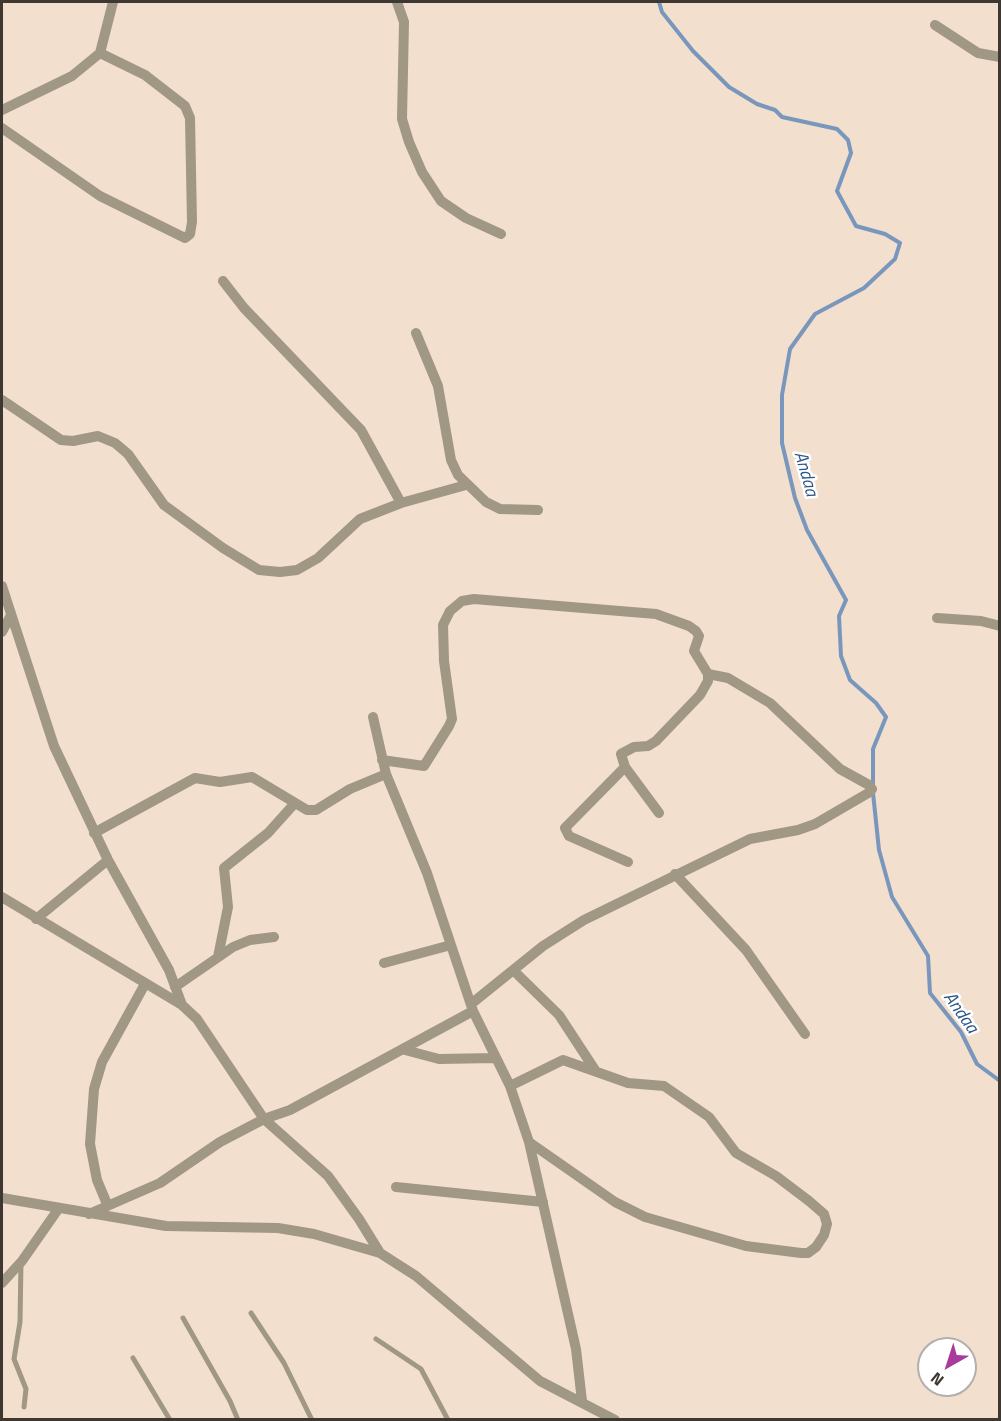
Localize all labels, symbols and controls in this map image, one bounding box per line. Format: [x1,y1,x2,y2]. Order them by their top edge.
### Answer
water label: Andaa [788,449,822,499]
water label: Andaa [938,988,982,1038]
north arrow [917,1337,977,1397]
text: N [925,1367,949,1392]

